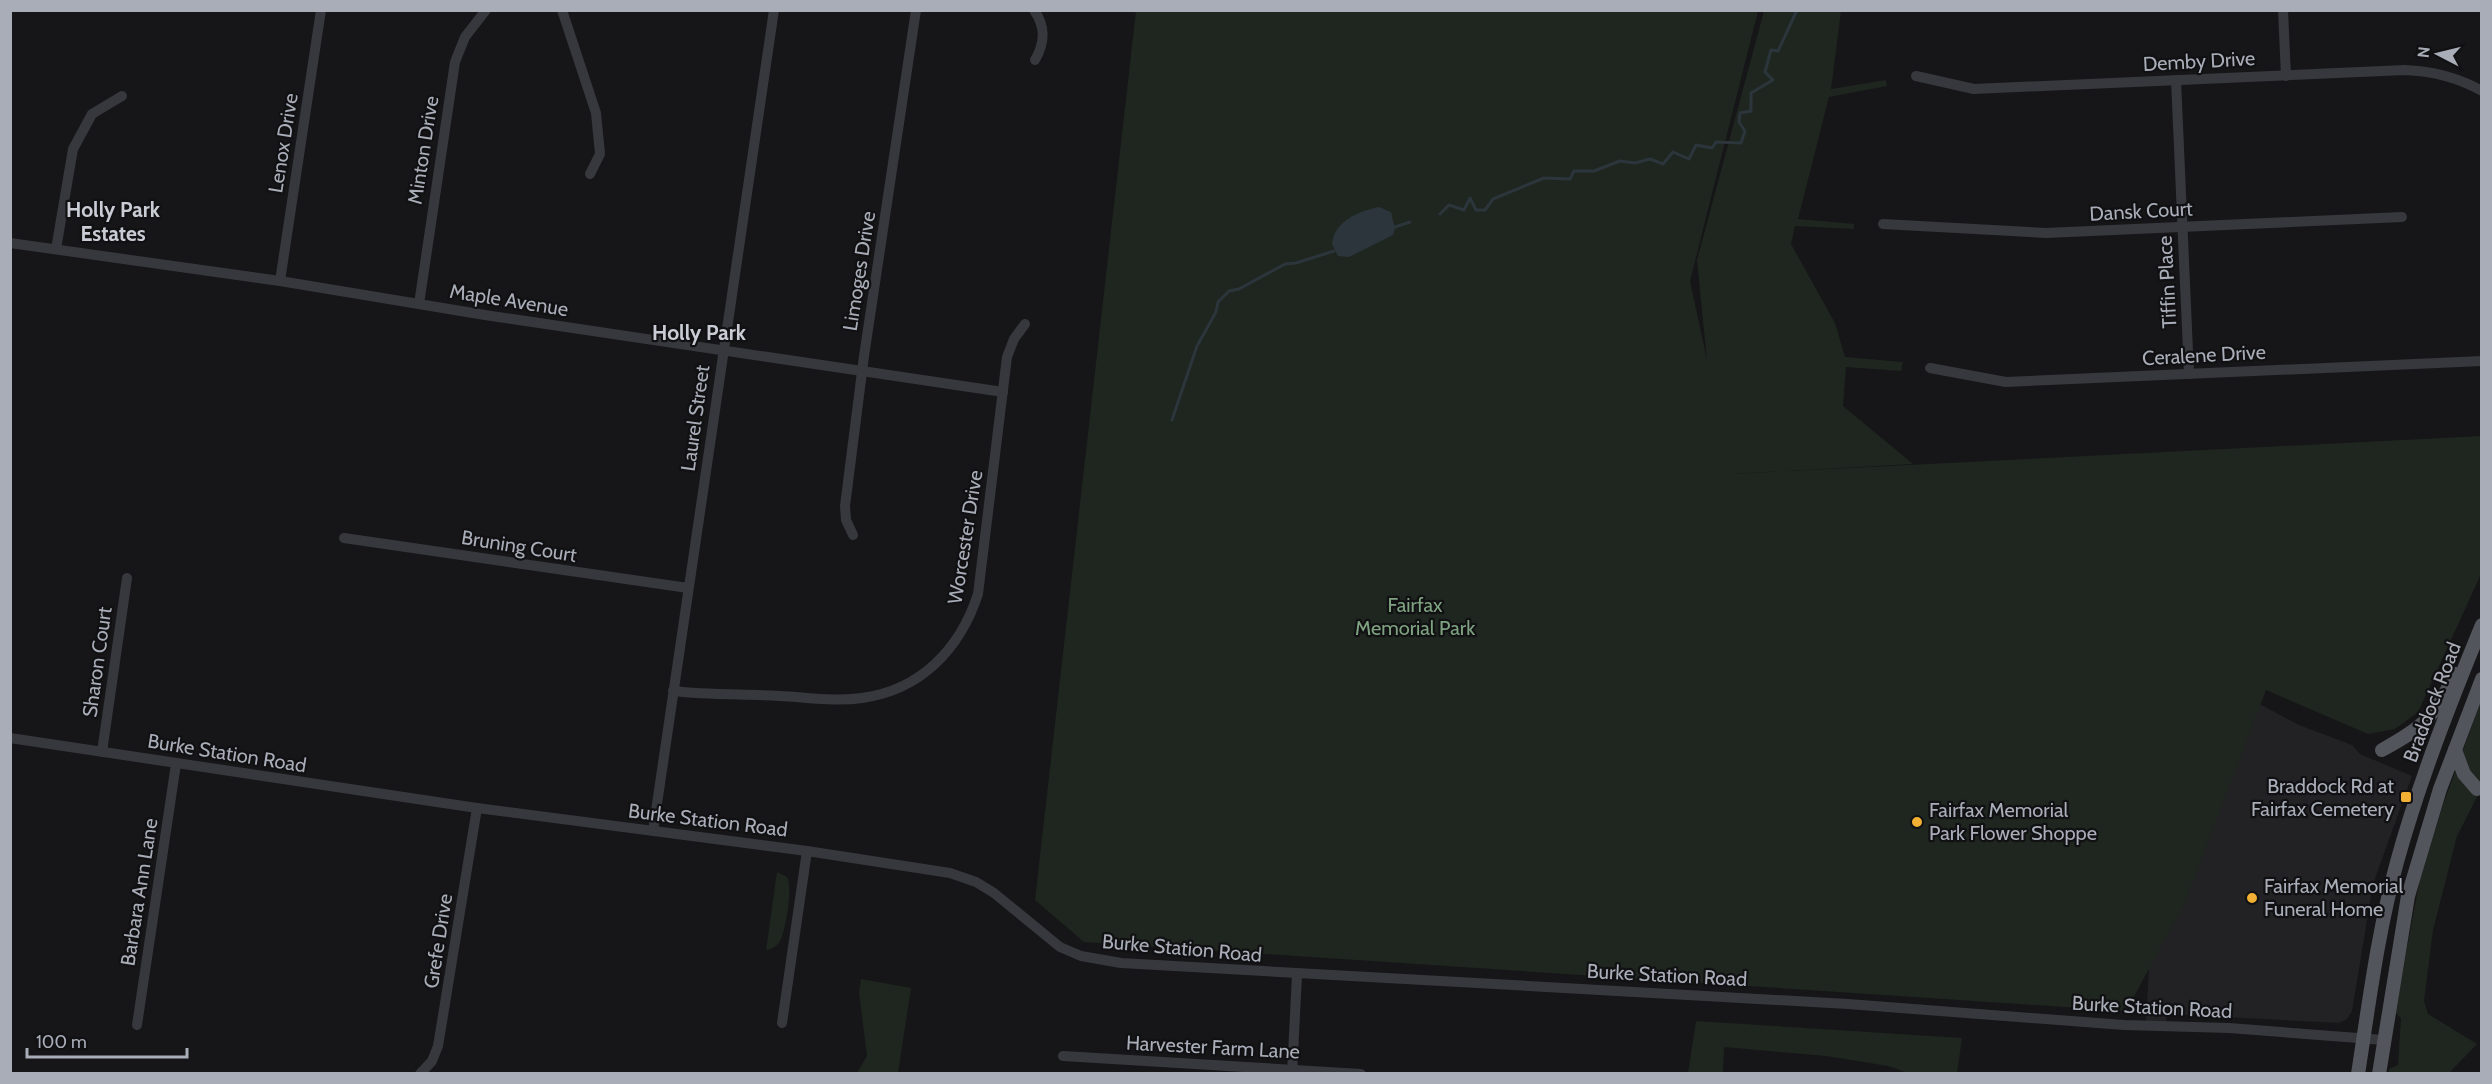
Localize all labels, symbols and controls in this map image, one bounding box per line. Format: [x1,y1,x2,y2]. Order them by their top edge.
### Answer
north arrow [2408,24,2468,84]
text: N [2413,45,2434,59]
street label: Demby Drive [2142,46,2256,76]
street label: Lenox Drive [263,91,303,195]
street label: Minton Drive [403,94,443,206]
street label: Dansk Court [2089,196,2194,226]
district label: Holly Park Estates [66,197,161,246]
street label: Limoges Drive [838,210,880,332]
street label: Tiffin Place [2153,235,2181,329]
street label: Maple Avenue [448,279,570,321]
district label: Holly Park [652,320,747,345]
street label: Ceralene Drive [2142,340,2266,370]
street label: Laurel Street [676,363,714,473]
street label: Worcester Drive [943,468,987,606]
street label: Bruning Court [460,525,579,567]
park label: Fairfax Memorial Park [1355,593,1475,640]
street label: Sharon Court [77,605,117,719]
street label: Braddock Road [2398,639,2466,765]
street label: Burke Station Road [146,729,308,777]
place label: Braddock Rd at Fairfax Cemetery [2251,774,2394,821]
marker: Braddock Rd at Fairfax Cemetery [2399,790,2413,804]
street label: Burke Station Road [627,798,789,842]
place label: Fairfax Memorial Park Flower Shoppe [1929,798,2097,845]
marker: Fairfax Memorial Park Flower Shoppe [1910,815,1924,829]
street label: Barbara Ann Lane [115,817,163,967]
place label: Fairfax Memorial Funeral Home [2264,874,2404,921]
marker: Fairfax Memorial Funeral Home [2245,891,2259,905]
street label: Grefe Drive [419,892,457,990]
street label: Burke Station Road [1101,929,1263,967]
street label: Burke Station Road [1586,959,1748,991]
street label: Burke Station Road [2071,991,2233,1023]
scale bar [27,1021,188,1059]
street label: Harvester Farm Lane [1125,1030,1301,1064]
text: 100 m [36,1031,87,1053]

